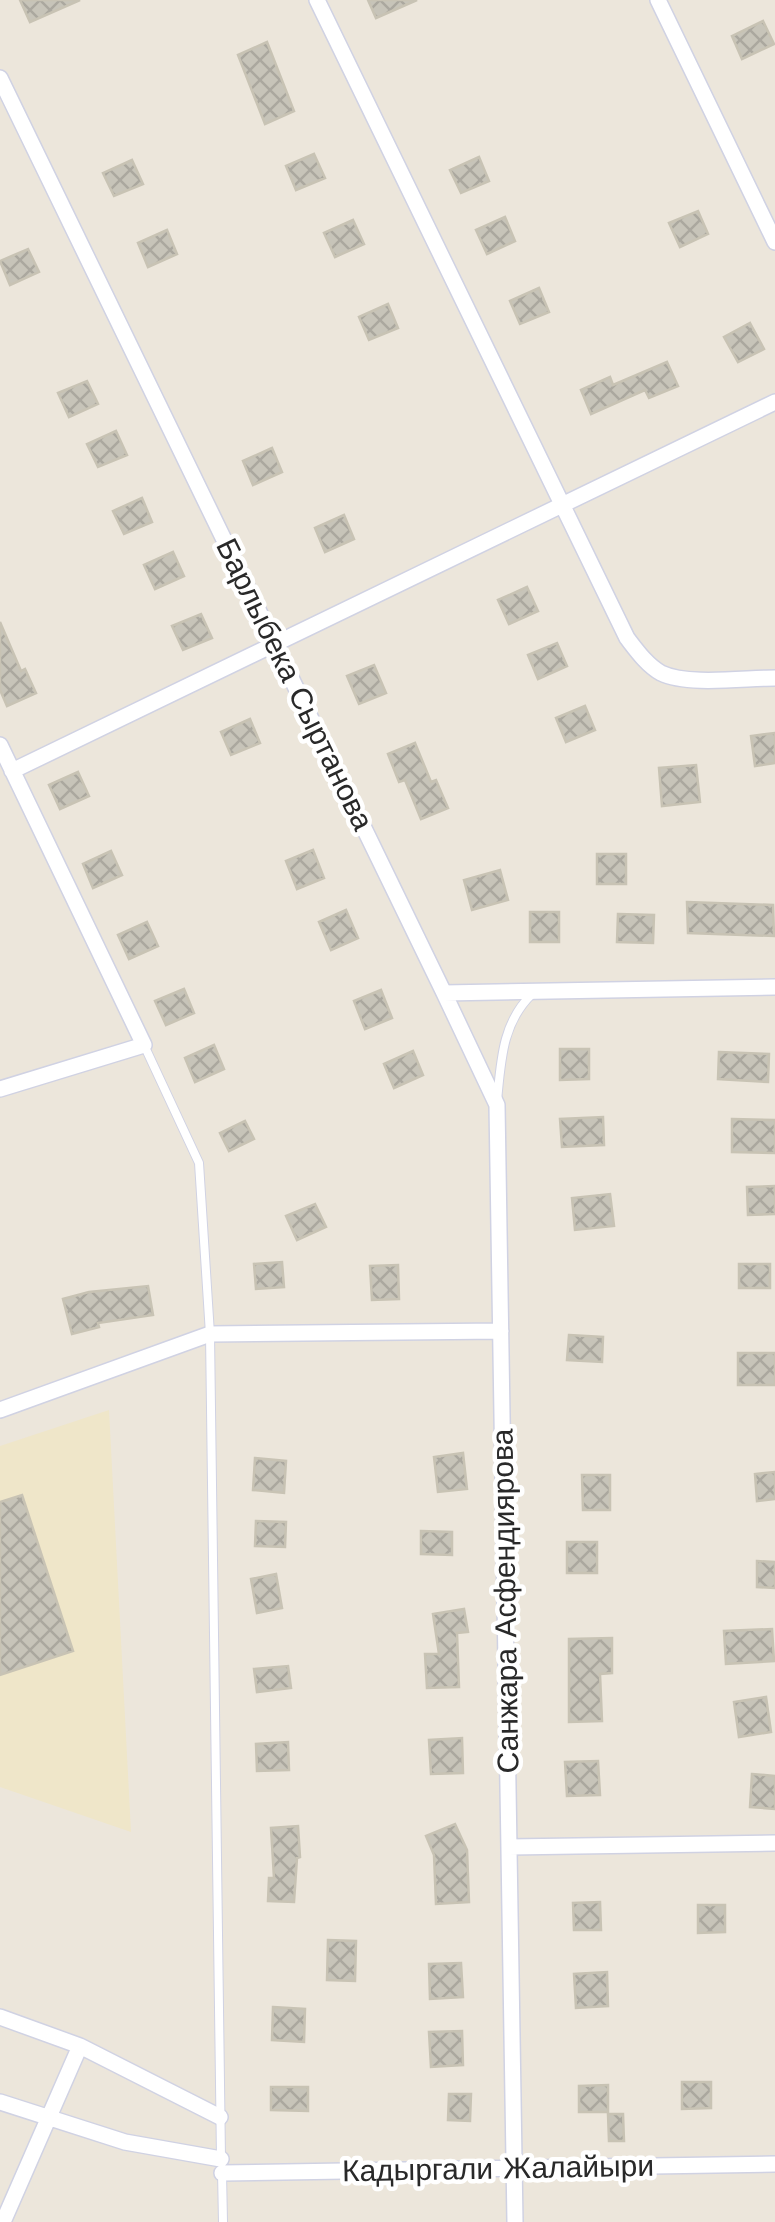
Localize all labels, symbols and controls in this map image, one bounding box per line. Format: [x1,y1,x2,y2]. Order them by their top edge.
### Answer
street label: Барлыбека Сыртанова [209,532,381,836]
street label: Санжара Асфендиярова [484,1428,526,1774]
street label: Кадыргали Жалайыри [342,2148,654,2188]

